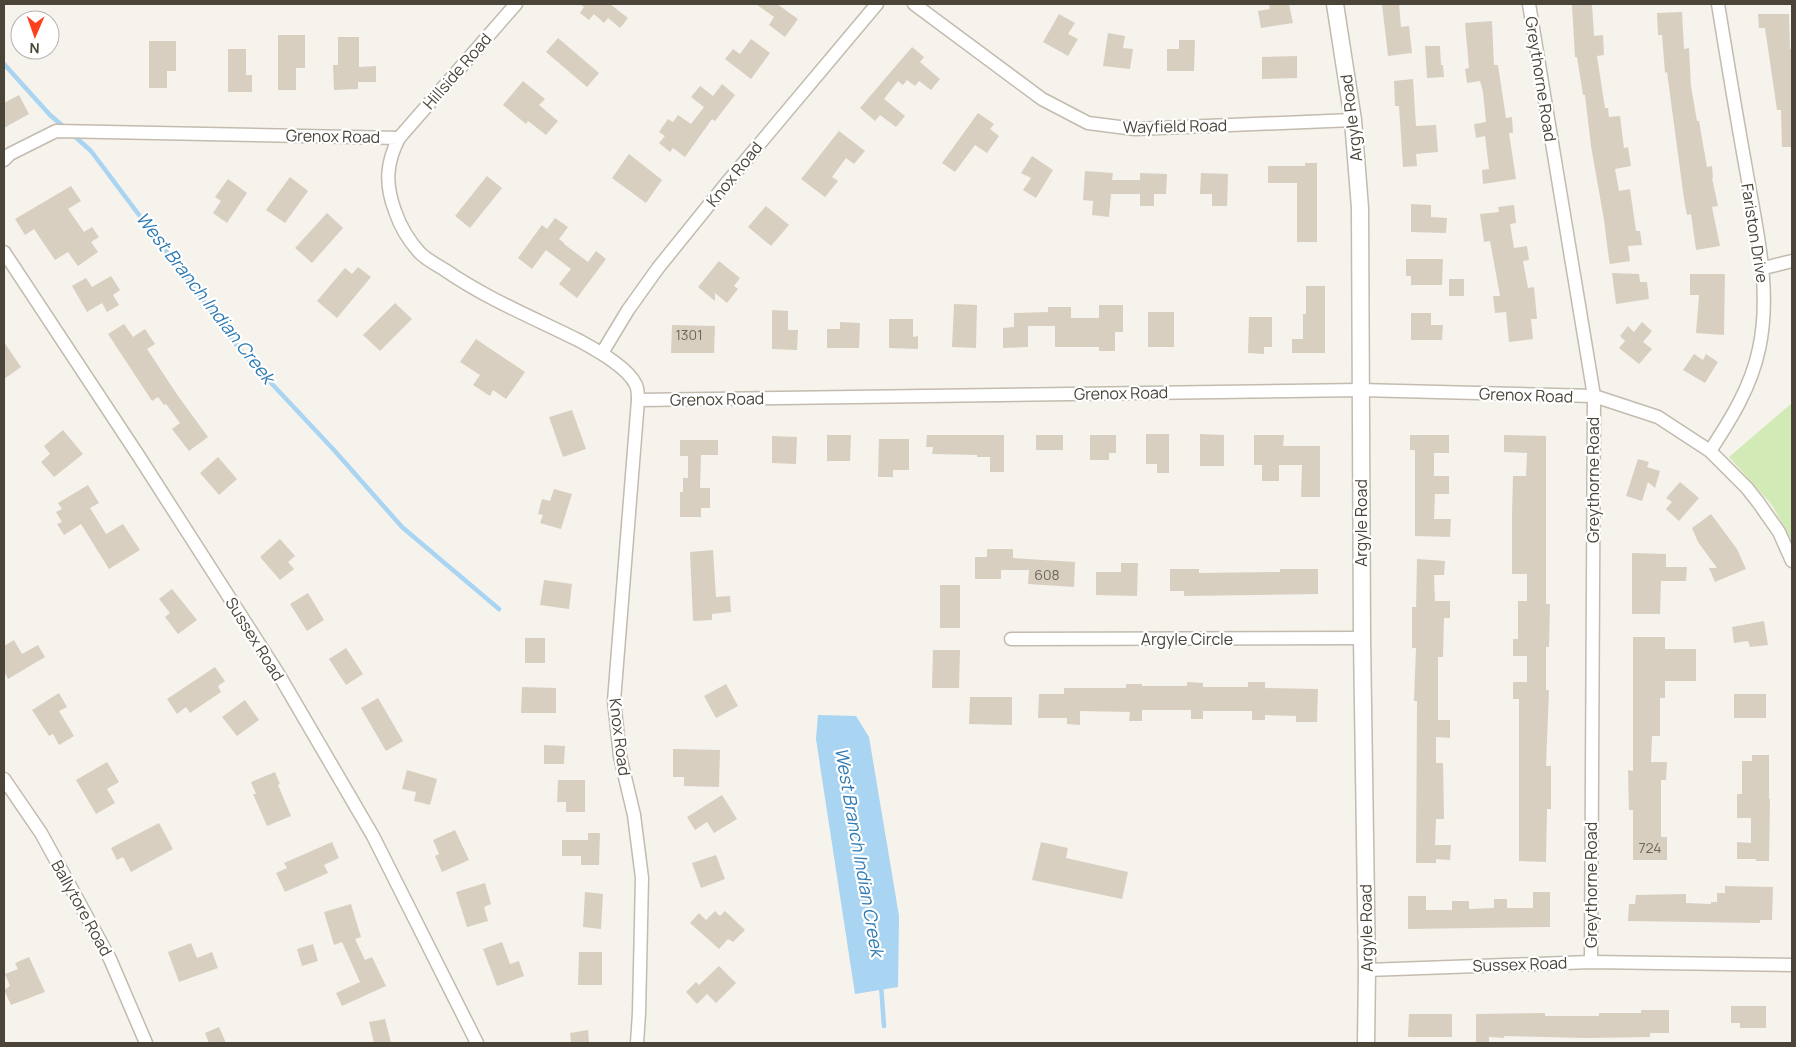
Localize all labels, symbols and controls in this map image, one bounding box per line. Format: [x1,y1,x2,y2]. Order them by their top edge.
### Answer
north arrow [10,10,60,60]
street label: Greythorne Road [1520,15,1562,143]
street label: Hillside Road [418,28,496,114]
text: N [29,39,40,58]
street label: Argyle Road [1335,73,1367,163]
street label: Wayfield Road [1123,114,1227,138]
street label: Grenox Road [286,124,380,148]
street label: Knox Road [701,137,767,211]
street label: Fariston Drive [1736,182,1774,284]
water label: West Branch Indian Creek [131,207,282,391]
house number: 1301 [675,325,703,344]
street label: Grenox Road [1074,381,1168,405]
street label: Grenox Road [1478,382,1574,408]
street label: Grenox Road [670,387,764,411]
street label: Greythorne Road [1582,417,1604,543]
street label: Argyle Road [1350,479,1372,567]
house number: 608 [1034,565,1060,584]
street label: Sussex Road [221,593,289,685]
street label: Argyle Circle [1141,628,1233,650]
street label: Knox Road [604,697,636,777]
water label: West Branch Indian Creek [830,745,891,961]
street label: Greythorne Road [1580,822,1602,948]
house number: 724 [1639,838,1661,857]
street label: Ballytore Road [46,856,118,960]
street label: Argyle Road [1354,884,1378,972]
street label: Sussex Road [1472,951,1568,977]

